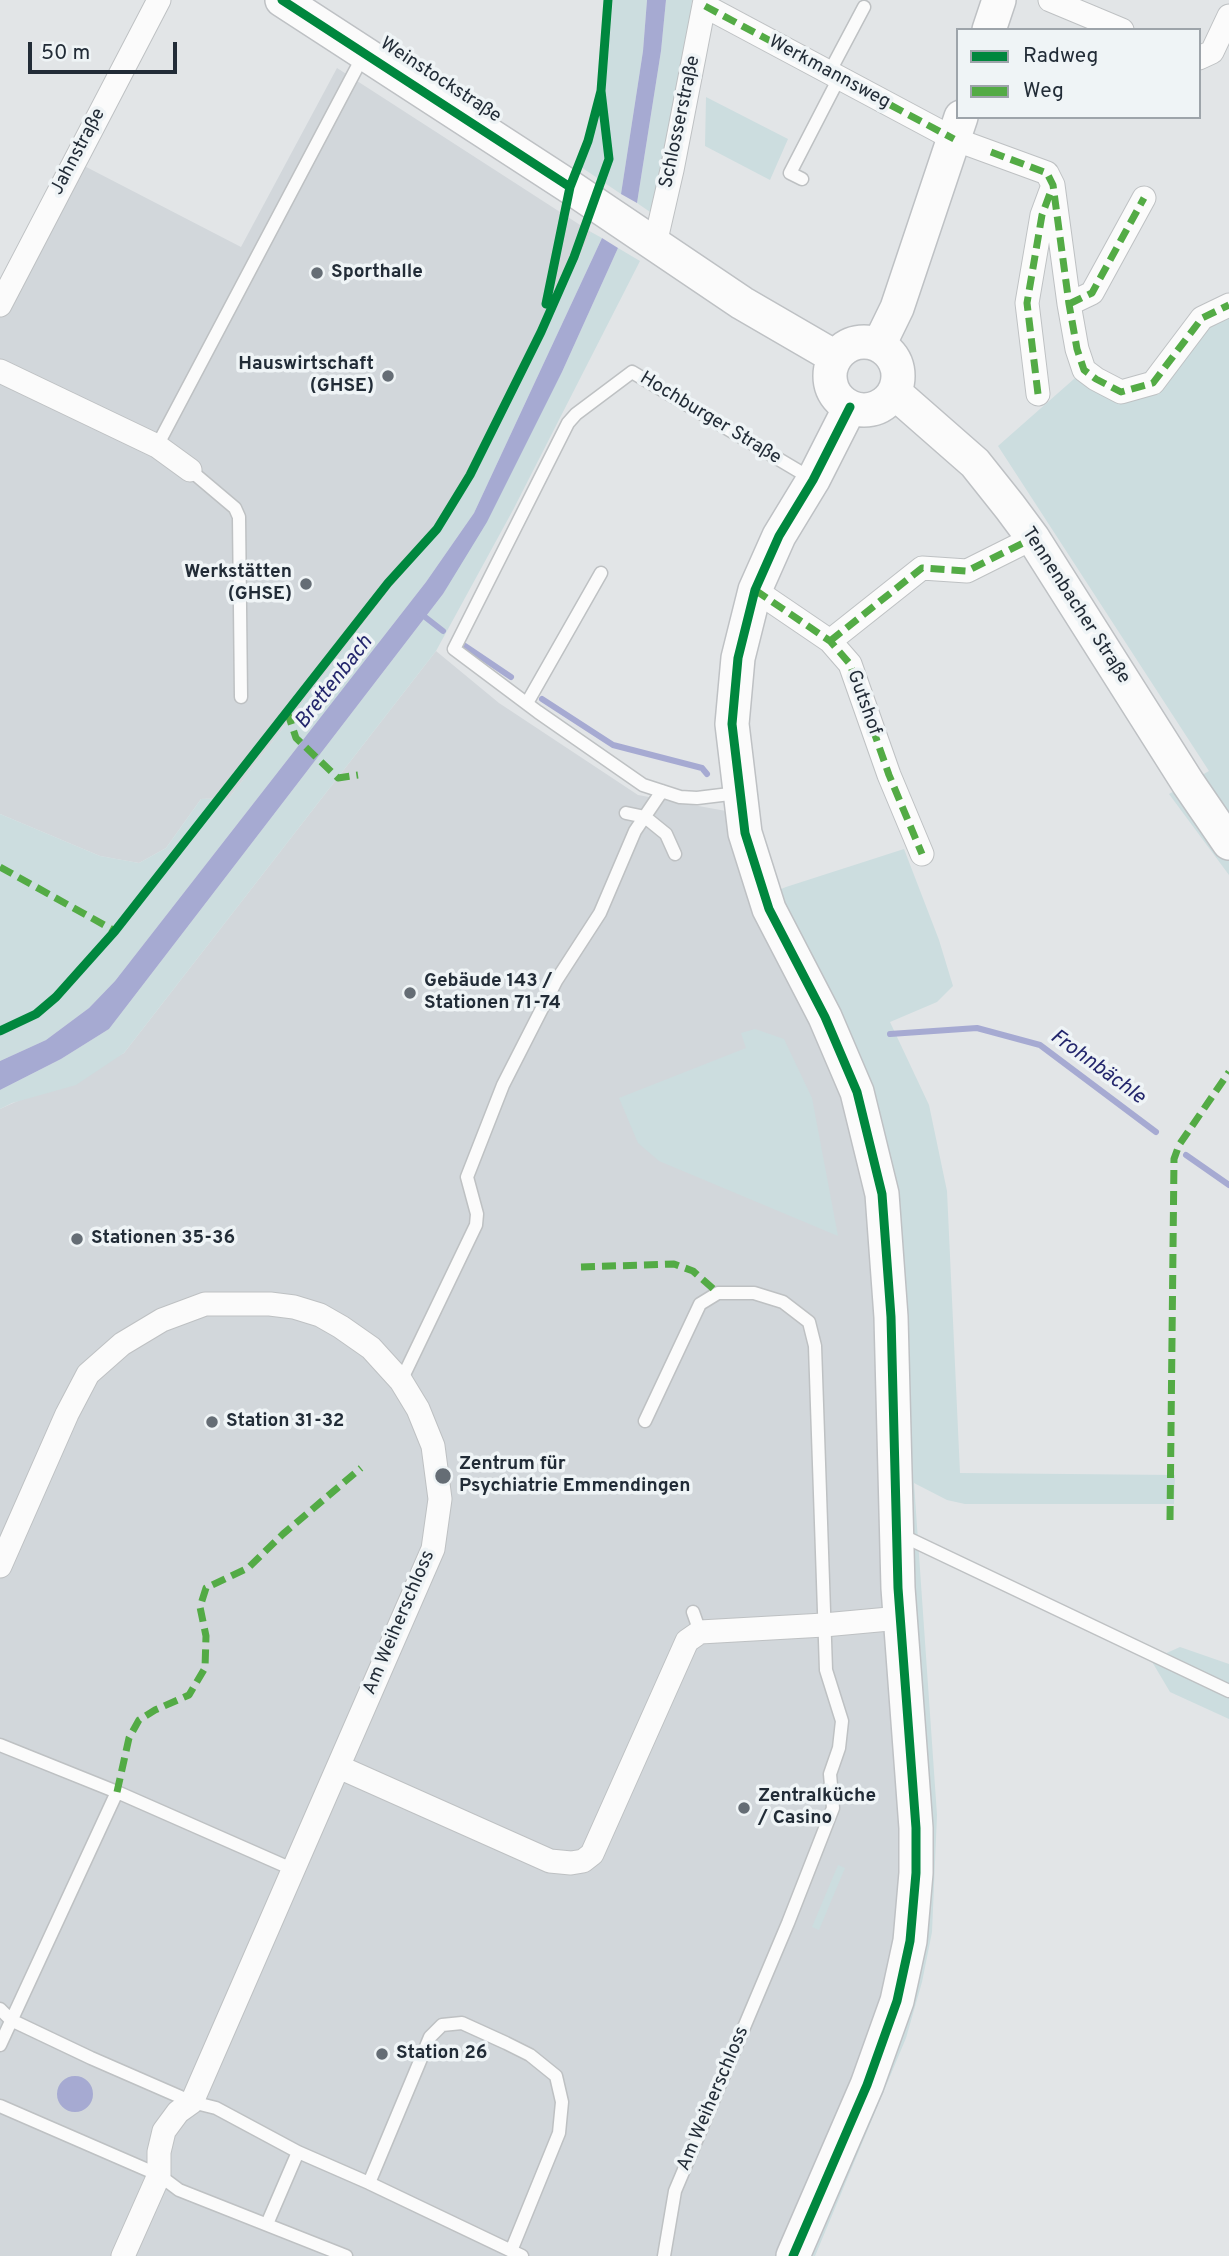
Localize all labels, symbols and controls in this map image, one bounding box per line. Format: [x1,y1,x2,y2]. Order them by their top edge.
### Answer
scale bar [32,28,180,72]
legend [956,28,1201,119]
street label: Werkmannsweg [764,31,894,115]
street label: Weinstockstraße [375,33,505,129]
text: 50 m [41,40,90,67]
text: Radweg [1023,43,1098,70]
street label: Schlosserstraße [656,54,706,190]
text: Weg [1023,78,1064,105]
street label: Jahnstraße [47,105,111,199]
place label: Sporthalle [331,262,423,284]
marker: Sporthalle [309,265,325,281]
place label: Hauswirtschaft (GHSE) [238,354,374,398]
marker: Hauswirtschaft (GHSE) [380,368,396,384]
street label: Hochburger Straße [635,368,785,470]
street label: Tennenbacher Straße [1016,523,1134,689]
place label: Werkstätten (GHSE) [184,562,292,606]
marker: Werkstätten (GHSE) [298,576,314,592]
water label: Brettenbach [291,631,379,735]
street label: Gutshof [841,667,885,739]
place label: Gebäude 143 / Stationen 71-74 [424,971,561,1015]
marker: Gebäude 143 / Stationen 71-74 [402,985,418,1001]
water label: Frohnbächle [1045,1025,1149,1111]
place label: Stationen 35-36 [91,1228,235,1250]
marker: Stationen 35-36 [69,1231,85,1247]
place label: Station 31-32 [226,1411,344,1433]
marker: Station 31-32 [204,1414,220,1430]
place label: Zentrum für Psychiatrie Emmendingen [459,1454,690,1498]
marker: Zentrum für Psychiatrie Emmendingen [433,1466,453,1486]
street label: Am Weiherschloss [359,1547,441,1699]
place label: Zentralküche / Casino [758,1786,876,1830]
marker: Zentralküche / Casino [736,1800,752,1816]
street label: Am Weiherschloss [673,2023,755,2175]
place label: Station 26 [396,2043,487,2065]
marker: Station 26 [374,2046,390,2062]

